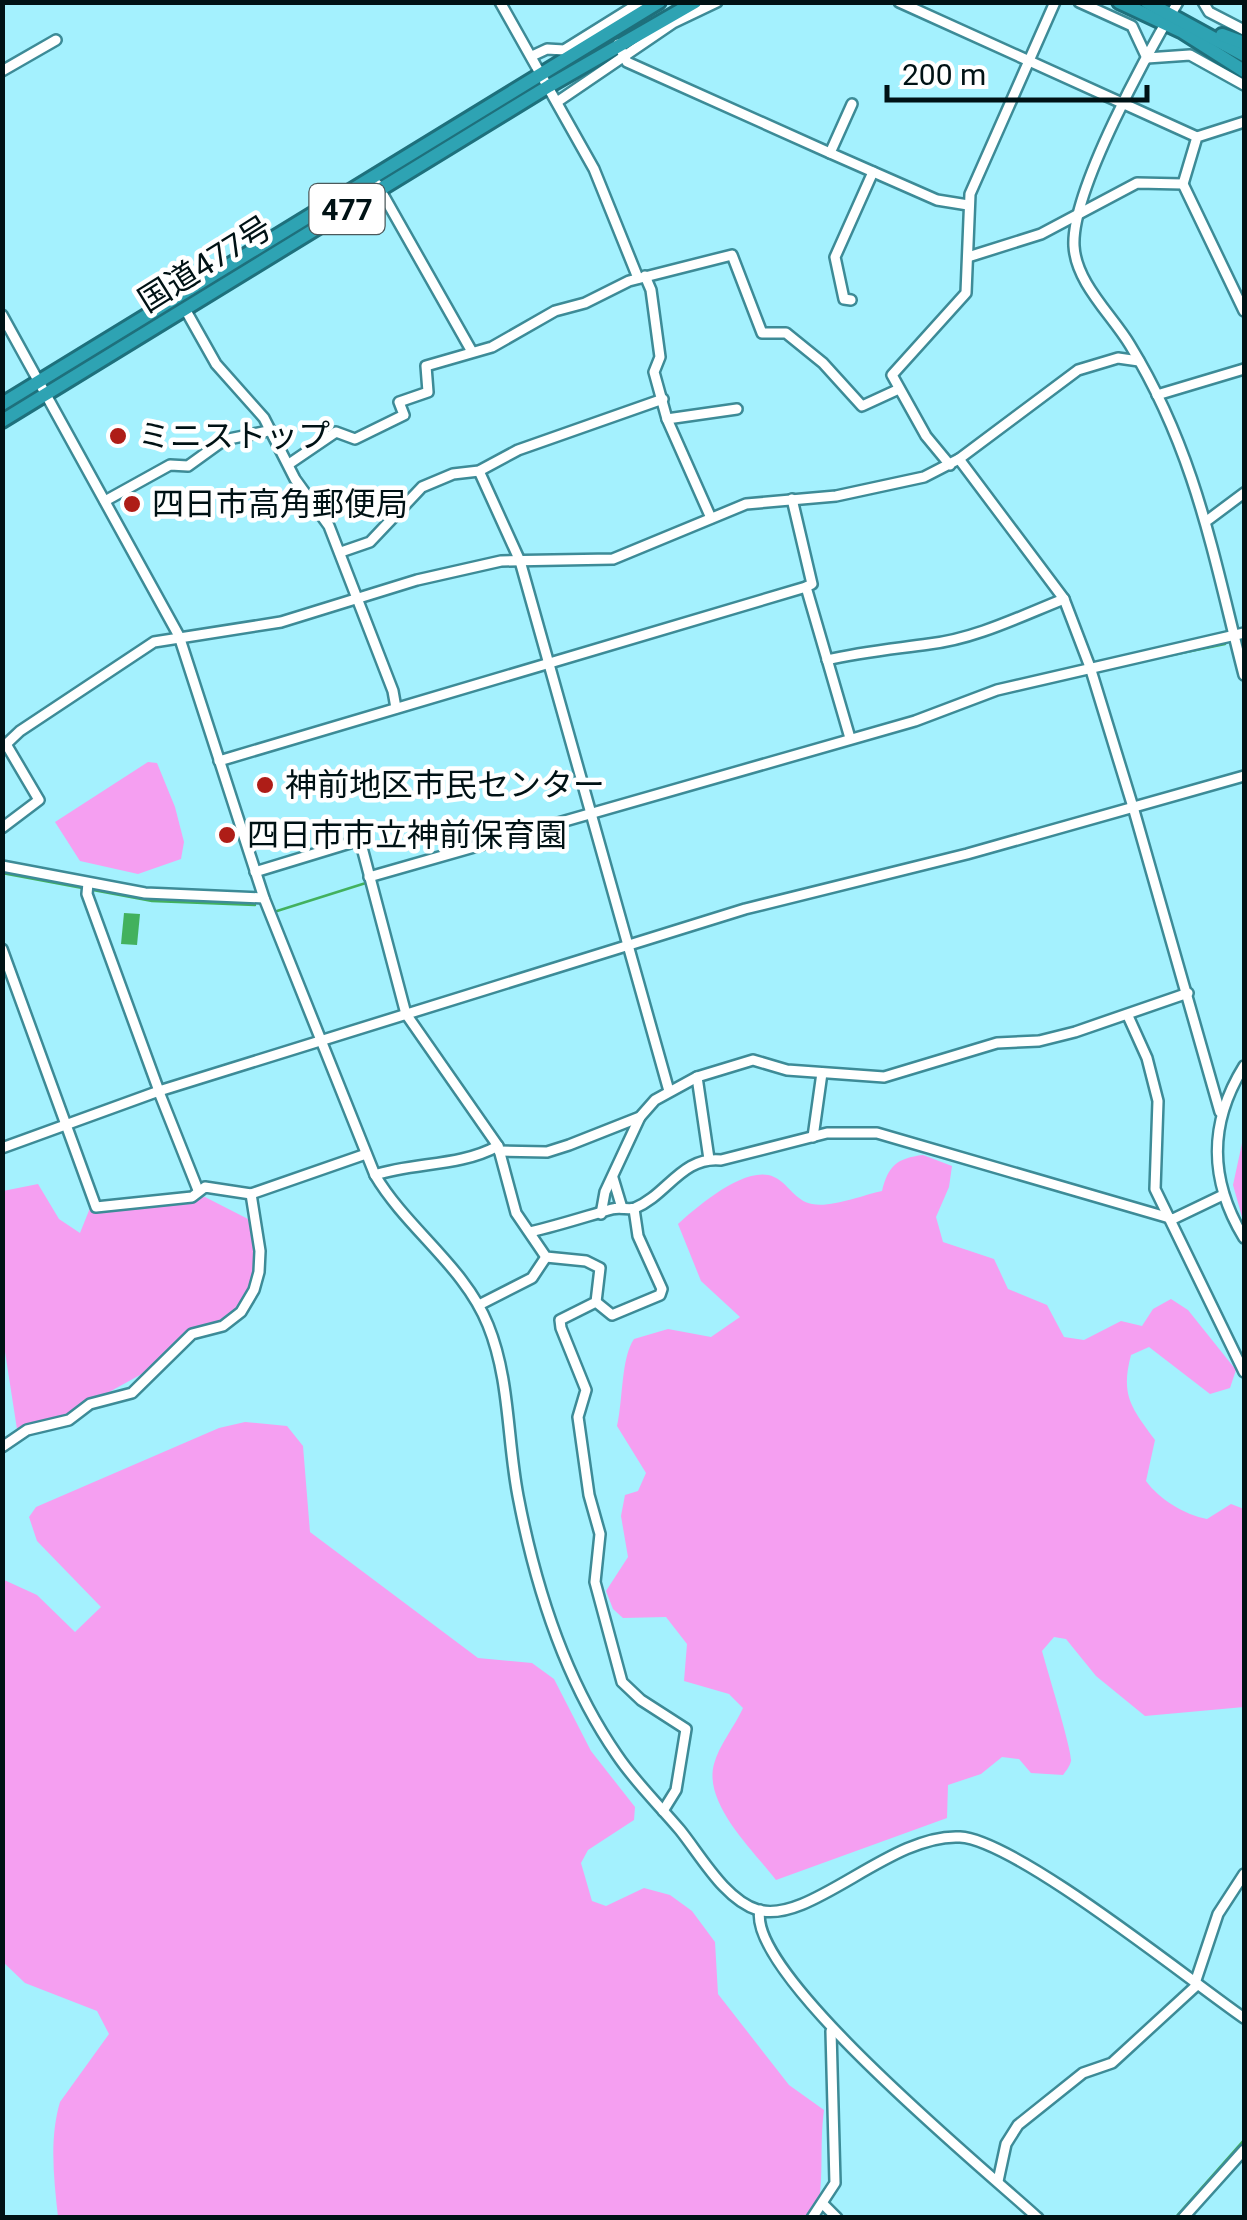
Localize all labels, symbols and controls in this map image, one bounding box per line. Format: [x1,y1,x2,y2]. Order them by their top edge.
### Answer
scale bar [887,40,1147,102]
text: 200 m [902,57,986,92]
road number: 477 [310,184,384,234]
street label: 国道477号 [131,208,279,320]
place label: ミニストップ [138,417,330,455]
marker: ミニストップ [107,425,129,447]
place label: 四日市高角郵便局 [152,485,408,523]
marker: 四日市高角郵便局 [121,493,143,515]
place label: 神前地区市民センター [285,766,605,804]
marker: 神前地区市民センター [254,774,276,796]
place label: 四日市市立神前保育園 [247,816,567,854]
marker: 四日市市立神前保育園 [216,824,238,846]

